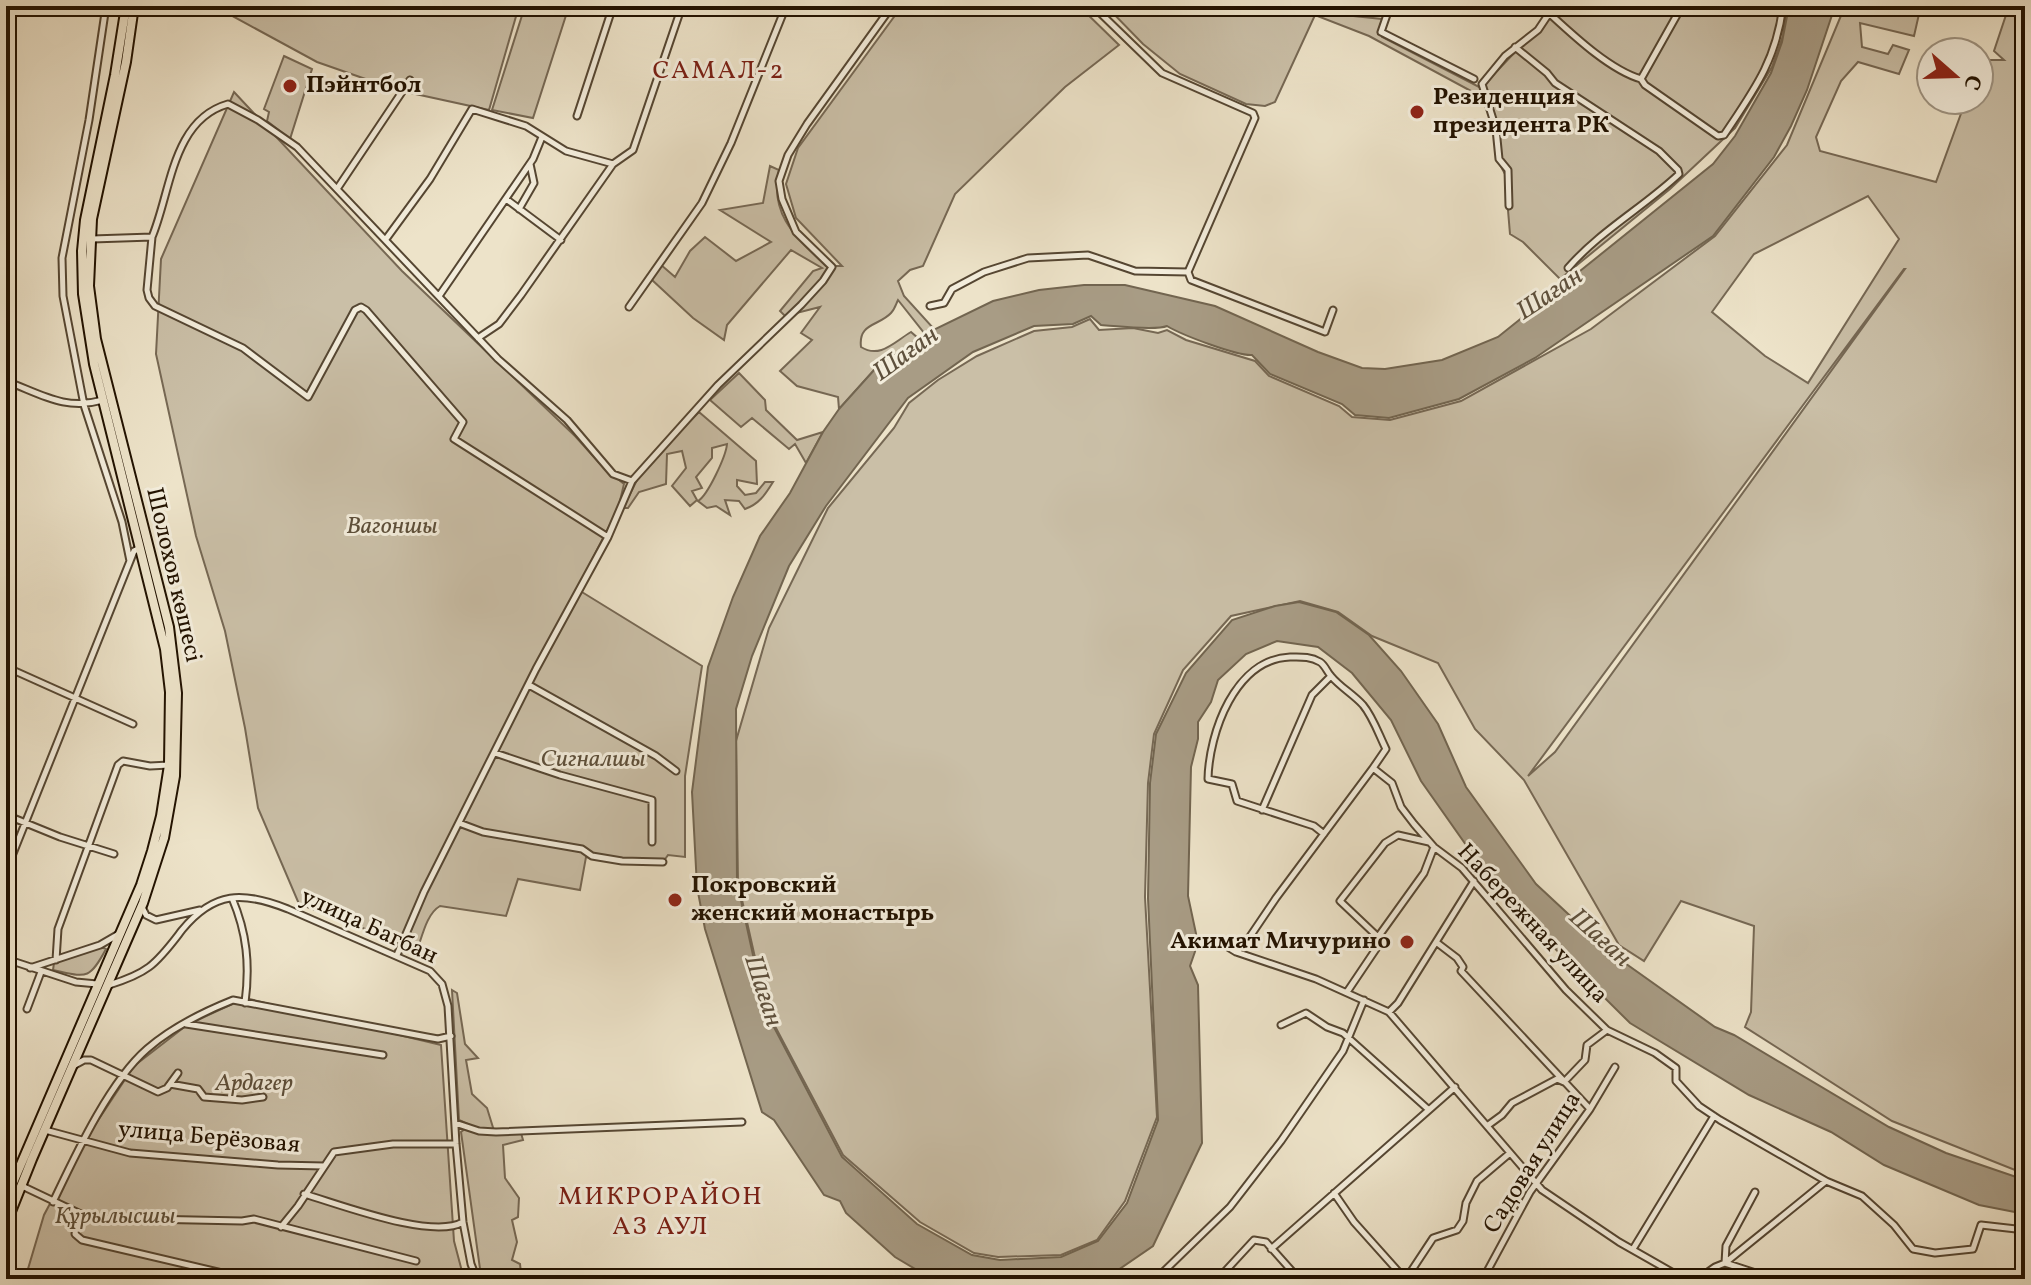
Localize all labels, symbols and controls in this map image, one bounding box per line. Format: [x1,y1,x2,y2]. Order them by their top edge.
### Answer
north arrow [1915,36,1995,116]
district label: САМАЛ-2 [653,53,785,89]
place label: Пэйнтбол [306,69,421,103]
text: С [1954,70,1988,94]
marker: Пэйнтбол [281,77,299,95]
place label: Резиденция президента РК [1433,81,1610,143]
marker: Резиденция президента РК [1408,103,1426,121]
water label: Шаған [1510,259,1590,329]
water label: Шаған [866,318,946,390]
street label: Шолохов көшесі [136,484,210,666]
park label: Вагоншы [346,510,438,544]
park label: Сигналшы [540,743,646,777]
street label: Набережная улица [1449,836,1615,1012]
place label: Покровский женский монастырь [691,869,934,931]
street label: улица Багбан [295,880,443,974]
marker: Покровский женский монастырь [666,891,684,909]
water label: Шаған [1561,900,1639,976]
place label: Акимат Мичурино [1170,925,1391,959]
marker: Акимат Мичурино [1398,933,1416,951]
water label: Шаған [735,951,791,1031]
park label: Ардагер [214,1067,293,1101]
street label: Садовая улица [1476,1086,1590,1240]
street label: улица Берёзовая [117,1113,301,1163]
district label: МИКРОРАЙОН АЗ АУЛ [558,1179,764,1245]
park label: Құрылысшы [54,1200,176,1234]

